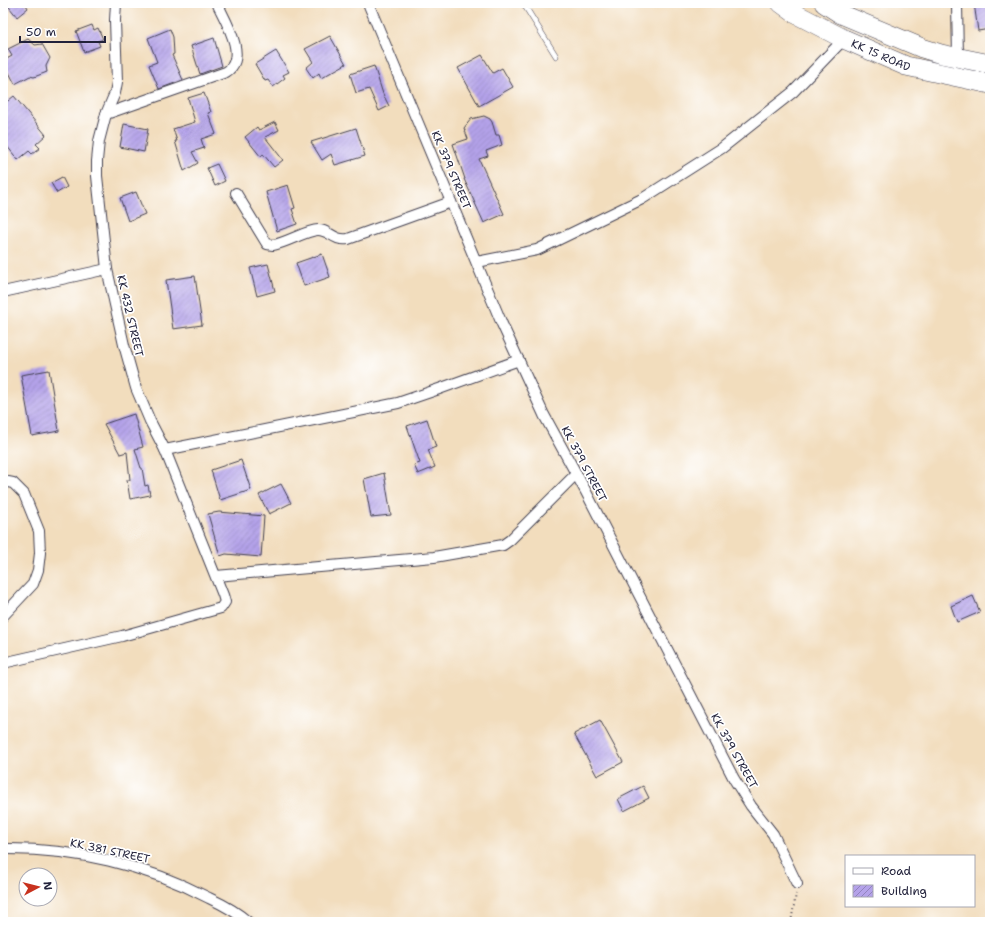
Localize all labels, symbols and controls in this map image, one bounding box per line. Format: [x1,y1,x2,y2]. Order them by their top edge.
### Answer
scale bar [20,18,105,44]
text: 50 m [26,24,56,40]
street label: KK 15 ROAD [849,36,912,74]
street label: KK 379 STREET [428,129,474,212]
street label: KK 432 STREET [113,274,147,359]
street label: KK 379 STREET [558,424,610,505]
street label: KK 379 STREET [707,711,761,791]
street label: KK 381 STREET [69,835,151,867]
legend [845,855,975,907]
text: Road [881,863,912,879]
north arrow [18,867,58,907]
text: N [39,881,55,891]
text: Building [881,883,927,899]

